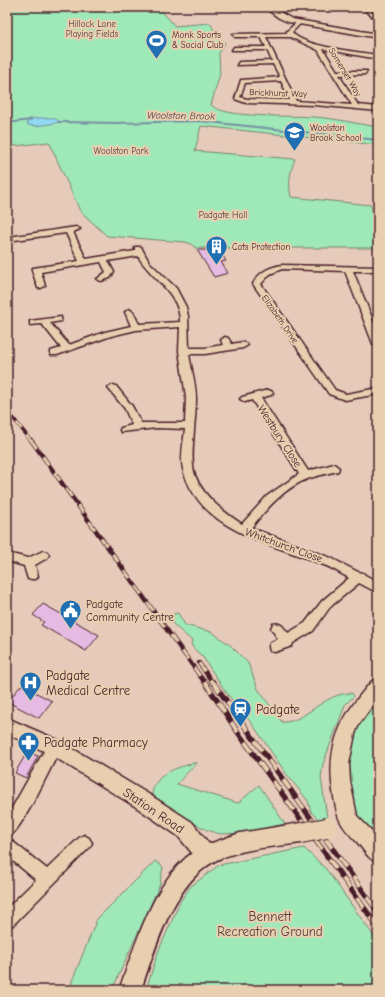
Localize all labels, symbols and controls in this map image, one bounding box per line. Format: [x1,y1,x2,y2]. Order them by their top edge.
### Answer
park label: Hillock Lane Playing Fields [66,19,119,39]
sports icon: Monk Sports & Social Club [144,27,170,60]
place label: Monk Sports & Social Club [172,30,224,50]
street label: Somerset Way [327,46,364,99]
street label: Brickhurst Way [249,87,308,99]
water label: Woolston Brook [147,109,215,123]
school or university icon: Woolston Brook School [281,120,307,153]
place label: Woolston Brook School [310,123,362,143]
park label: Woolston Park [94,146,149,156]
park label: Padgate Hall [199,210,247,220]
building icon: Cats Protection [203,234,229,267]
place label: Cats Protection [232,242,290,252]
street label: Elizabeth Drive [260,293,301,346]
street label: Westbury Close [255,403,305,470]
street label: Whitchurch Close [243,525,325,566]
public building icon: Padgate Community Centre [57,597,83,630]
place label: Padgate Community Centre [86,598,174,624]
place label: Padgate Medical Centre [46,668,131,698]
hospital icon: Padgate Medical Centre [17,669,43,702]
station icon: Padgate [228,696,254,729]
place label: Padgate [256,702,300,717]
pharmacy icon: Padgate Pharmacy [16,729,42,762]
place label: Padgate Pharmacy [44,735,148,750]
street label: Station Road [120,785,187,836]
park label: Bennett Recreation Ground [217,909,323,939]

